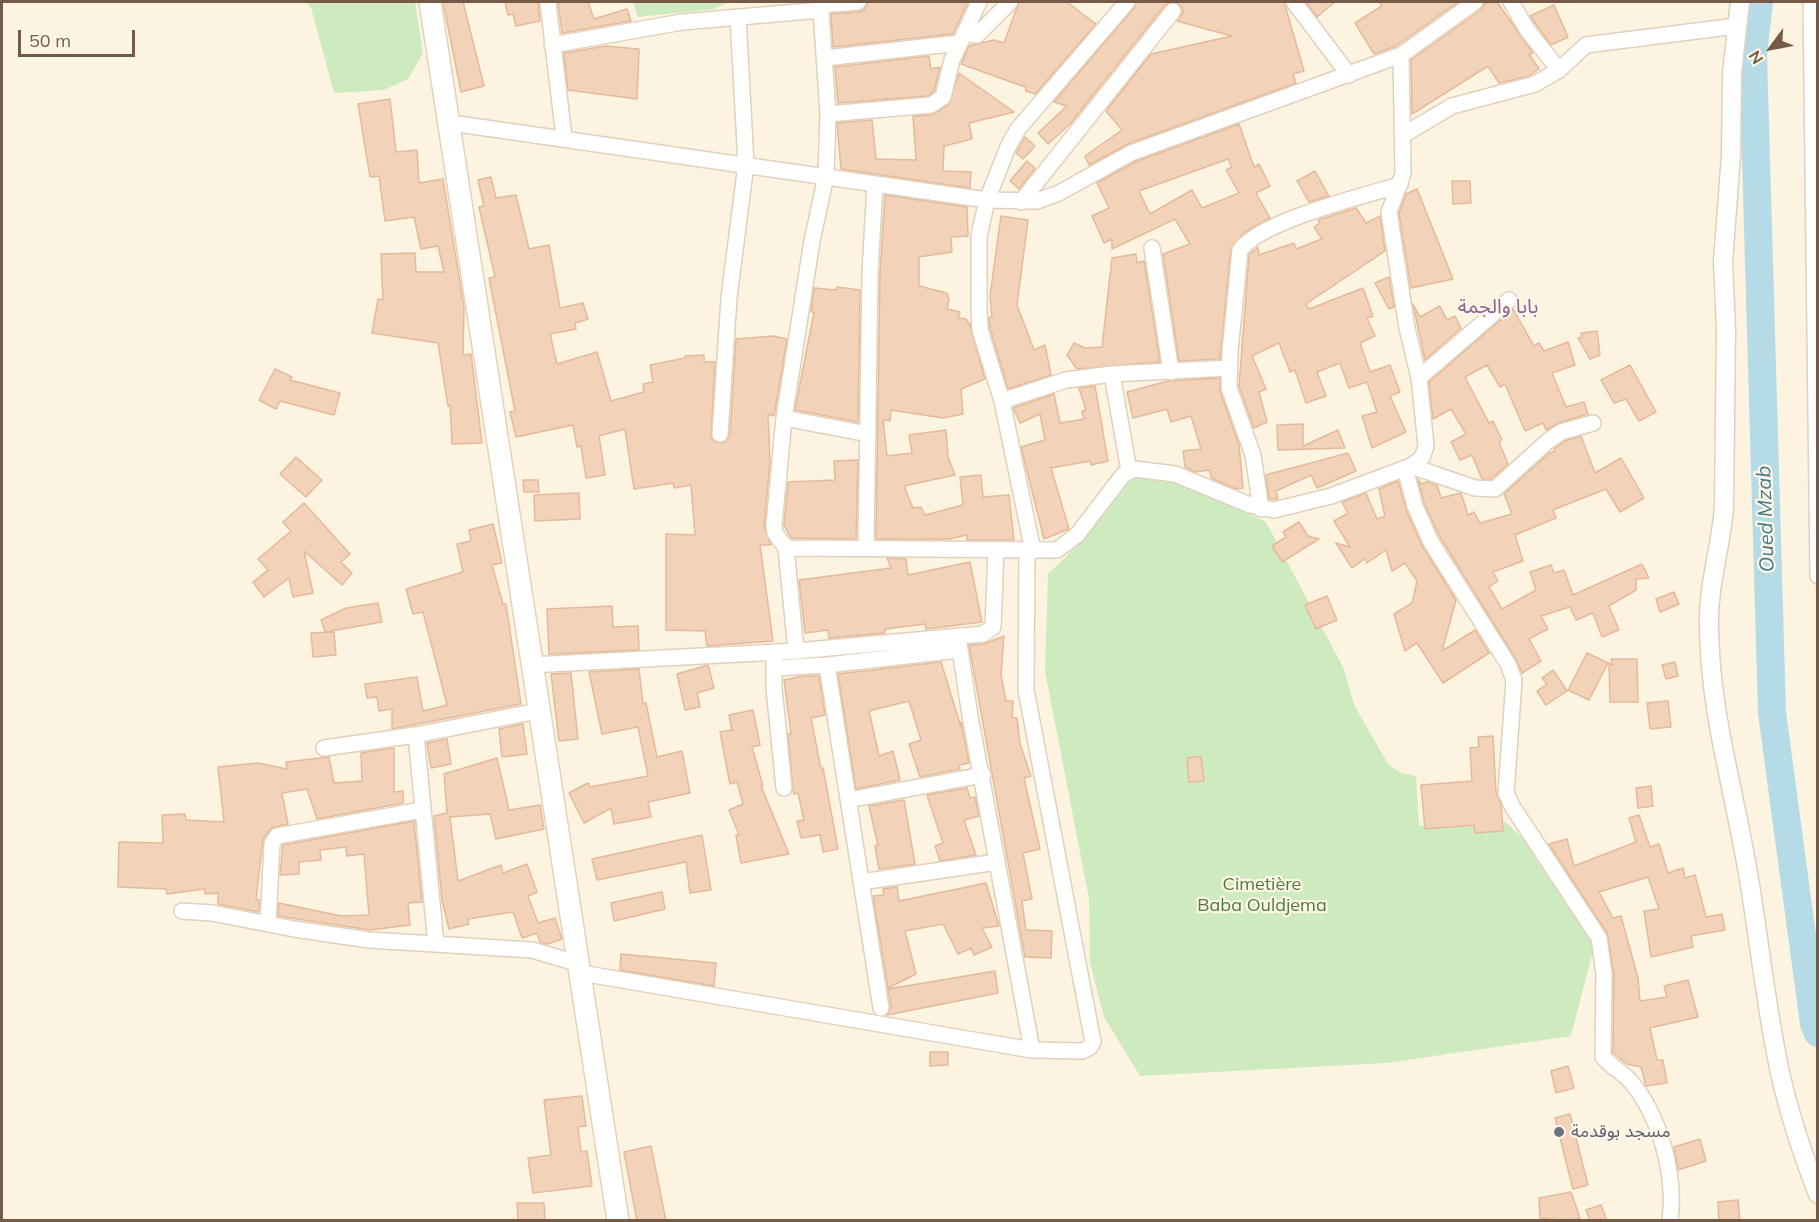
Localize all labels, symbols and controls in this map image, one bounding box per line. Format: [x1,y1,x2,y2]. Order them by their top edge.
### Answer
scale bar [21,18,138,56]
north arrow [1741,18,1801,78]
text: 50 m [29,29,71,52]
text: N [1744,47,1767,68]
district label: بابا والجمة [1458,295,1538,319]
water label: Oued Mzab [1752,465,1780,573]
park label: Cimetière Baba Ouldjema [1197,874,1327,916]
place label: مسجد بوقدمة [1571,1121,1671,1143]
marker: مسجد بوقدمة [1552,1125,1566,1139]

